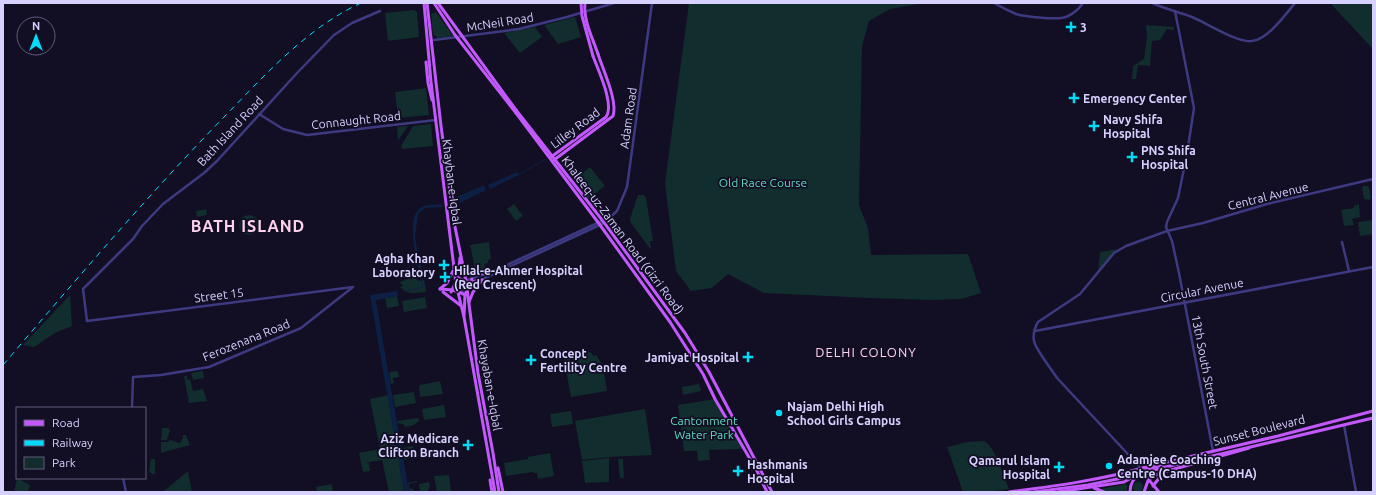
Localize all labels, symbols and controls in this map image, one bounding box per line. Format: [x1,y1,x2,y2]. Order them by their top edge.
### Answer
street label: McNeil Road [466,10,534,34]
north arrow [16,16,56,56]
text: N [32,20,40,32]
marker: 3 [1065,21,1077,33]
place label: 3 [1080,21,1087,34]
street label: Adam Road [617,87,639,149]
marker: Emergency Center [1068,92,1080,104]
place label: Emergency Center [1083,92,1187,105]
street label: Bath Island Road [195,94,265,168]
street label: Lilley Road [548,105,602,151]
street label: Connaught Road [311,109,401,131]
place label: Navy Shifa Hospital [1103,113,1163,140]
marker: Navy Shifa Hospital [1088,120,1100,132]
street label: Khayban-e-Iqbal [440,138,464,226]
place label: PNS Shifa Hospital [1141,144,1196,171]
marker: PNS Shifa Hospital [1126,151,1138,163]
street label: Khaleeq-uz-Zaman Road (Gizri Road) [559,154,687,317]
park label: Old Race Course [719,176,807,189]
street label: Central Avenue [1226,180,1310,212]
district label: BATH ISLAND [191,217,305,235]
place label: Agha Khan Laboratory [372,252,436,279]
marker: Agha Khan Laboratory [438,259,450,271]
place label: Hilal-e-Ahmer Hospital (Red Crescent) [454,264,583,292]
marker: Hilal-e-Ahmer Hospital (Red Crescent) [439,271,451,283]
street label: Circular Avenue [1159,276,1245,304]
street label: Street 15 [193,286,245,304]
street label: 13th South Street [1189,314,1221,411]
street label: Ferozenana Road [201,317,291,363]
street label: Khayaban-e-Iqbal [476,338,504,432]
district label: DELHI COLONY [815,345,917,359]
place label: Concept Fertility Centre [540,347,627,374]
place label: Jamiyat Hospital [645,351,739,364]
marker: Jamiyat Hospital [742,351,754,363]
marker: Concept Fertility Centre [525,354,537,366]
place label: Najam Delhi High School Girls Campus [787,400,901,427]
legend [16,407,146,479]
marker: Najam Delhi High School Girls Campus [774,408,784,418]
street label: Sunset Boulevard [1212,412,1306,448]
park label: Cantonment Water Park [670,414,738,441]
text: Road [52,416,80,429]
place label: Aziz Medicare Clifton Branch [378,432,459,459]
text: Railway [52,436,93,449]
marker: Aziz Medicare Clifton Branch [462,439,474,451]
place label: Adamjee Coaching Centre (Campus-10 DHA) [1117,453,1257,481]
place label: Qamarul Islam Hospital [969,454,1050,481]
text: Park [52,456,76,469]
place label: Hashmanis Hospital [747,458,808,485]
marker: Qamarul Islam Hospital [1053,461,1065,473]
marker: Adamjee Coaching Centre (Campus-10 DHA) [1104,461,1114,471]
marker: Hashmanis Hospital [732,465,744,477]

